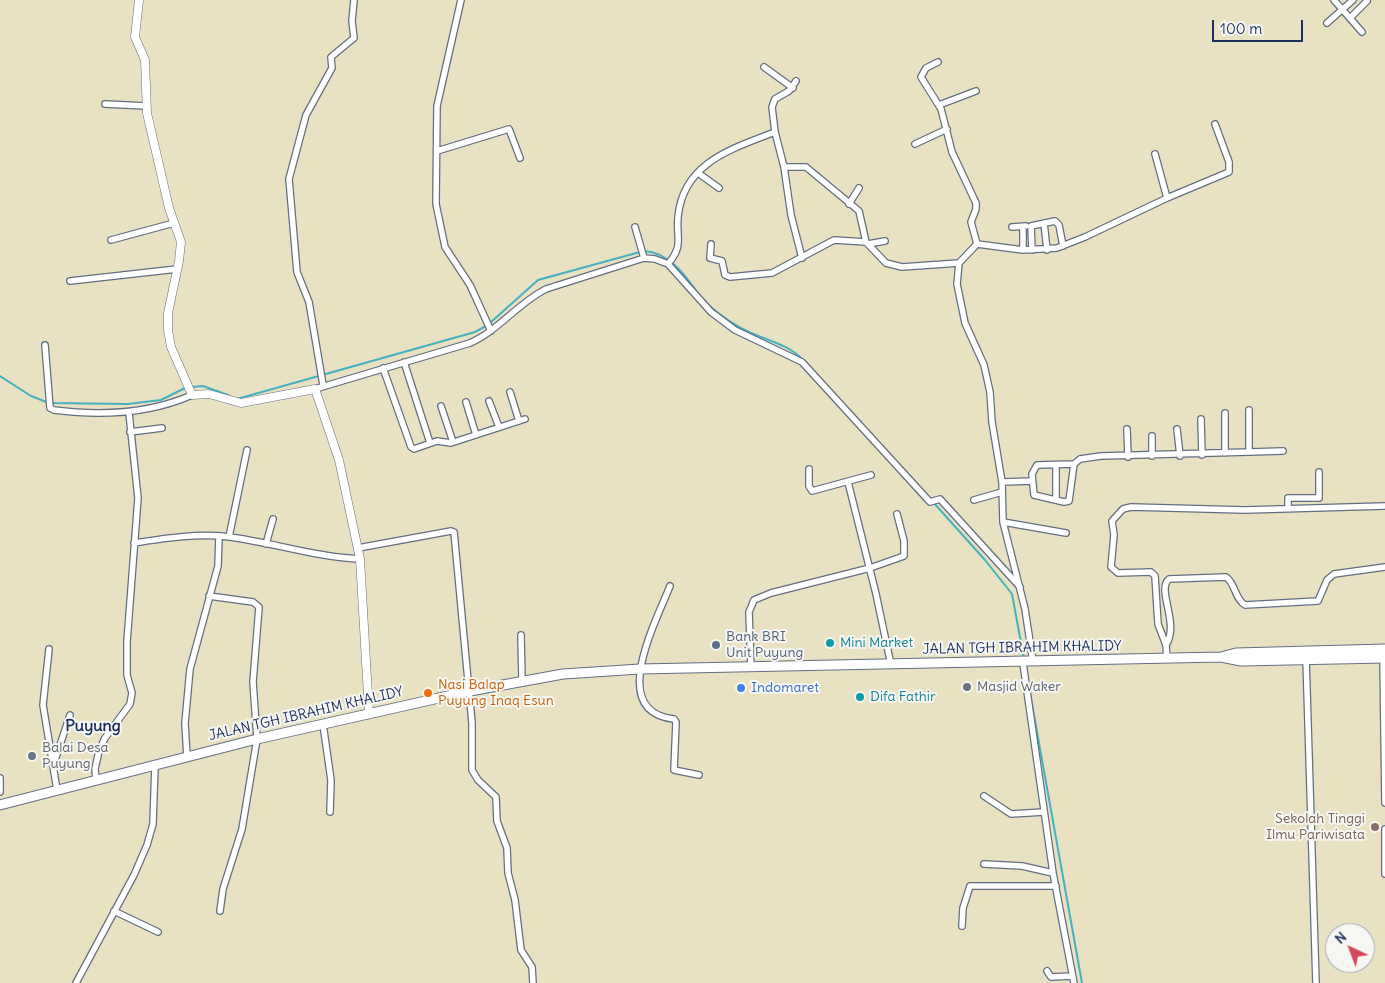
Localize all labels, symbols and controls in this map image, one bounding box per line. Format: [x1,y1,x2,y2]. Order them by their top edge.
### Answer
scale bar [1215,10,1306,42]
text: 100 m [1220,19,1262,38]
place label: Bank BRI Unit Puyung [726,629,803,662]
place label: Mini Market [840,635,913,651]
marker: Mini Market [824,637,836,649]
street label: JALAN TGH IBRAHIM KHALIDY [922,638,1122,658]
marker: Bank BRI Unit Puyung [710,639,722,651]
place label: Nasi Balap Puyung Inaq Esun [438,677,554,710]
place label: Masjid Waker [977,679,1061,695]
place label: Indomaret [751,680,819,696]
marker: Masjid Waker [961,681,973,693]
marker: Indomaret [735,682,747,694]
street label: JALAN TGH IBRAHIM KHALIDY [207,683,405,745]
marker: Nasi Balap Puyung Inaq Esun [422,687,434,699]
place label: Difa Fathir [870,689,936,705]
marker: Difa Fathir [854,691,866,703]
district label: Puyung [65,716,121,736]
place label: Balai Desa Puyung [42,740,109,772]
marker: Balai Desa Puyung [26,750,38,762]
place label: Sekolah Tinggi Ilmu Pariwisata [1266,811,1365,844]
marker: Sekolah Tinggi Ilmu Pariwisata [1369,821,1381,833]
north arrow [1325,923,1375,973]
text: N [1331,928,1350,948]

